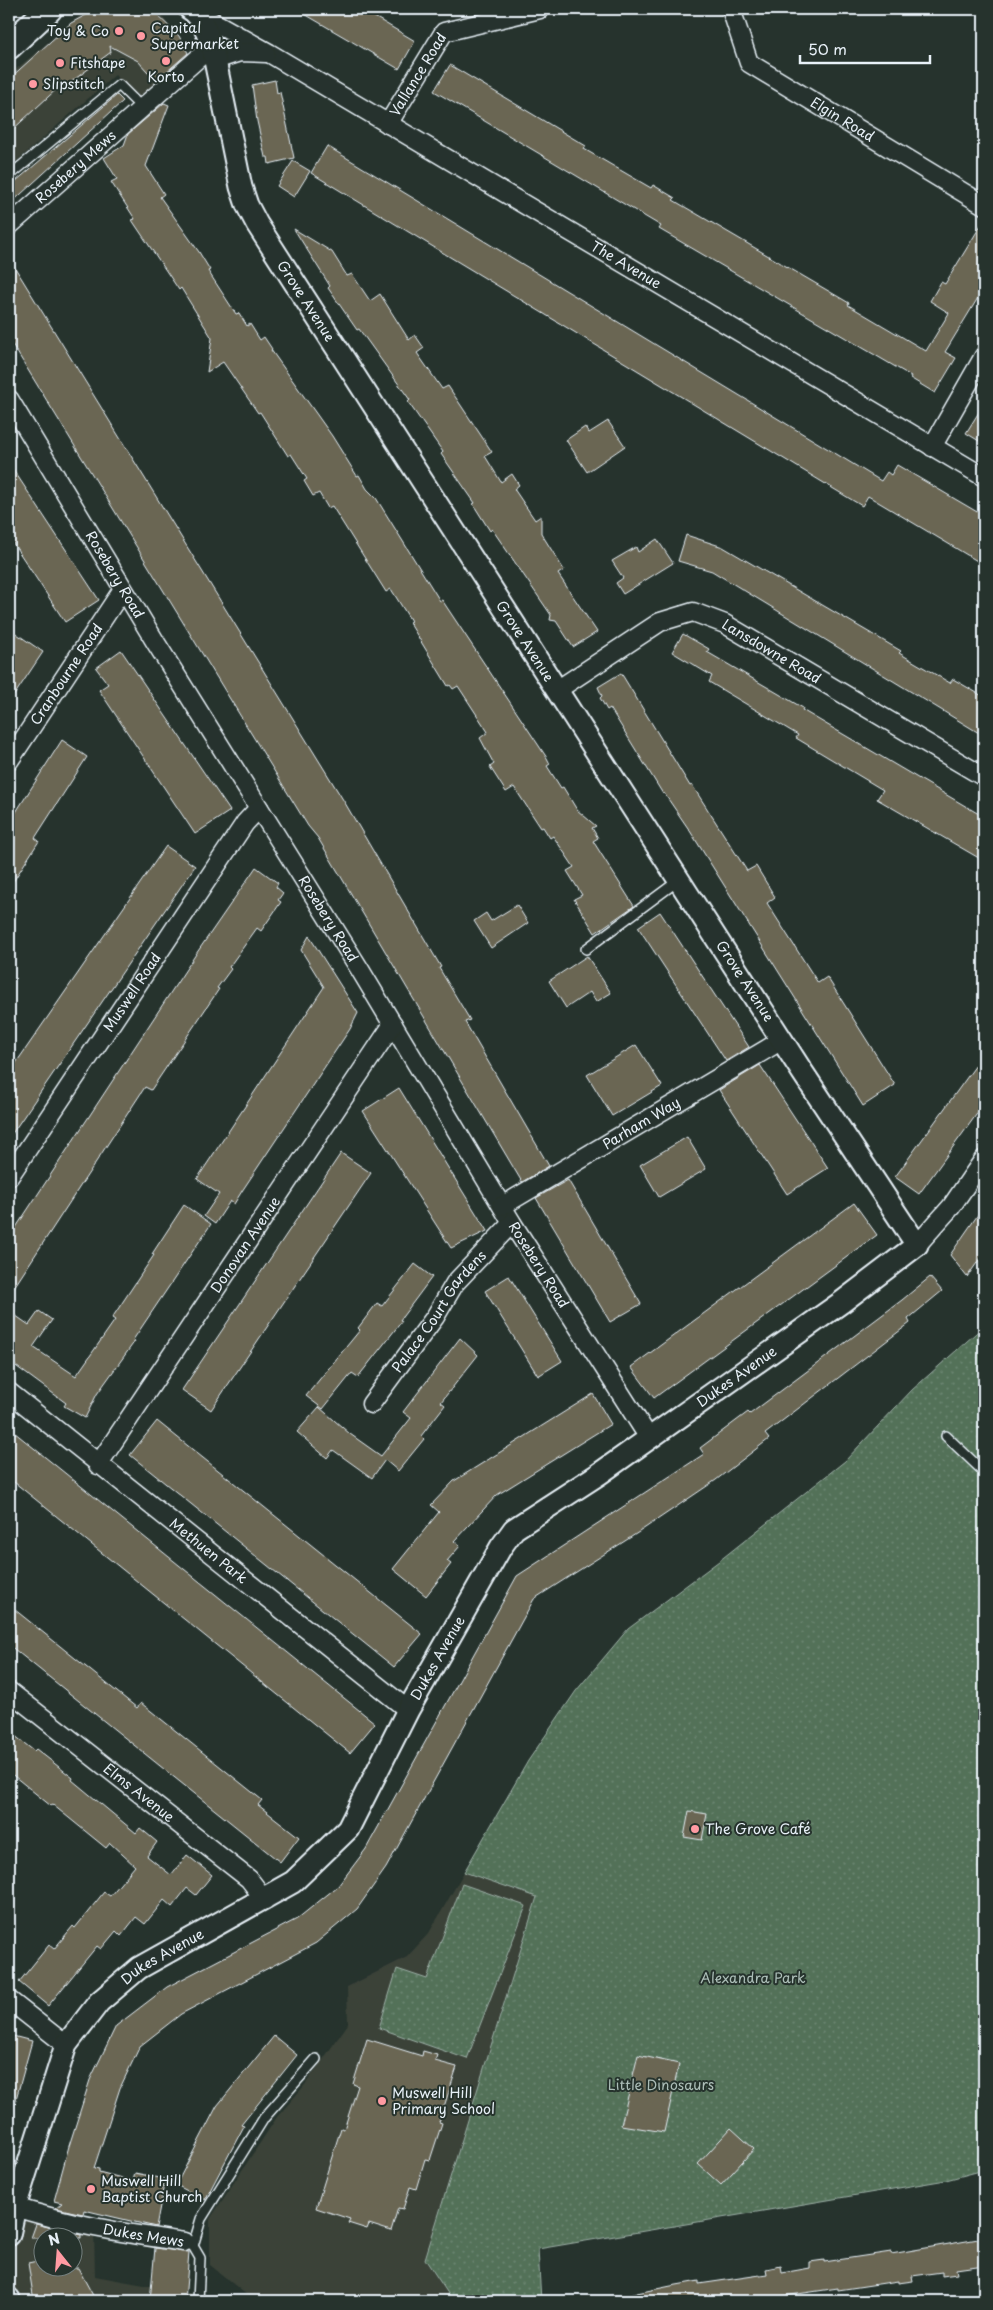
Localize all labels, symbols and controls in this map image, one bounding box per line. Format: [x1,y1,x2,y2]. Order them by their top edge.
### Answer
place label: Capital Supermarket [151,17,239,54]
place label: Toy & Co [47,20,109,41]
marker: Toy & Co [113,25,125,37]
street label: Vallance Road [384,28,451,120]
marker: Capital Supermarket [135,30,147,42]
scale bar [800,32,930,64]
text: 50 m [808,37,847,60]
place label: Fitshape [70,52,125,73]
marker: Korto [160,55,172,67]
marker: Fitshape [54,57,66,69]
place label: Korto [147,66,185,87]
place label: Slipstitch [43,73,105,94]
marker: Slipstitch [27,78,39,90]
street label: Elgin Road [807,92,879,146]
street label: Rosebery Mews [30,125,120,208]
street label: The Avenue [587,235,666,294]
street label: Grove Avenue [272,256,341,345]
street label: Rosebery Road [81,527,150,622]
street label: Grove Avenue [491,596,560,685]
street label: Lansdowne Road [718,614,825,688]
street label: Cranbourne Road [25,619,107,729]
street label: Rosebery Road [294,871,364,966]
street label: Grove Avenue [711,936,780,1025]
street label: Muswell Road [98,948,166,1036]
street label: Parham Way [598,1092,684,1154]
street label: Donovan Avenue [205,1192,285,1297]
street label: Rosebery Road [504,1217,574,1312]
street label: Palace Court Gardens [386,1245,491,1377]
street label: Dukes Avenue [692,1340,781,1412]
street label: Methuen Park [165,1513,253,1589]
street label: Dukes Avenue [405,1612,470,1704]
street label: Elms Avenue [99,1758,180,1827]
place label: The Grove Café [705,1818,811,1839]
marker: The Grove Café [689,1823,701,1835]
street label: Dukes Avenue [116,1923,208,1989]
park label: Alexandra Park [700,1967,806,1988]
park label: Little Dinosaurs [608,2074,714,2095]
place label: Muswell Hill Primary School [392,2082,495,2119]
marker: Muswell Hill Primary School [376,2095,388,2107]
place label: Muswell Hill Baptist Church [101,2170,202,2207]
marker: Muswell Hill Baptist Church [85,2183,97,2195]
street label: Dukes Mews [101,2218,185,2252]
text: N [46,2227,62,2251]
north arrow [32,2228,82,2278]

